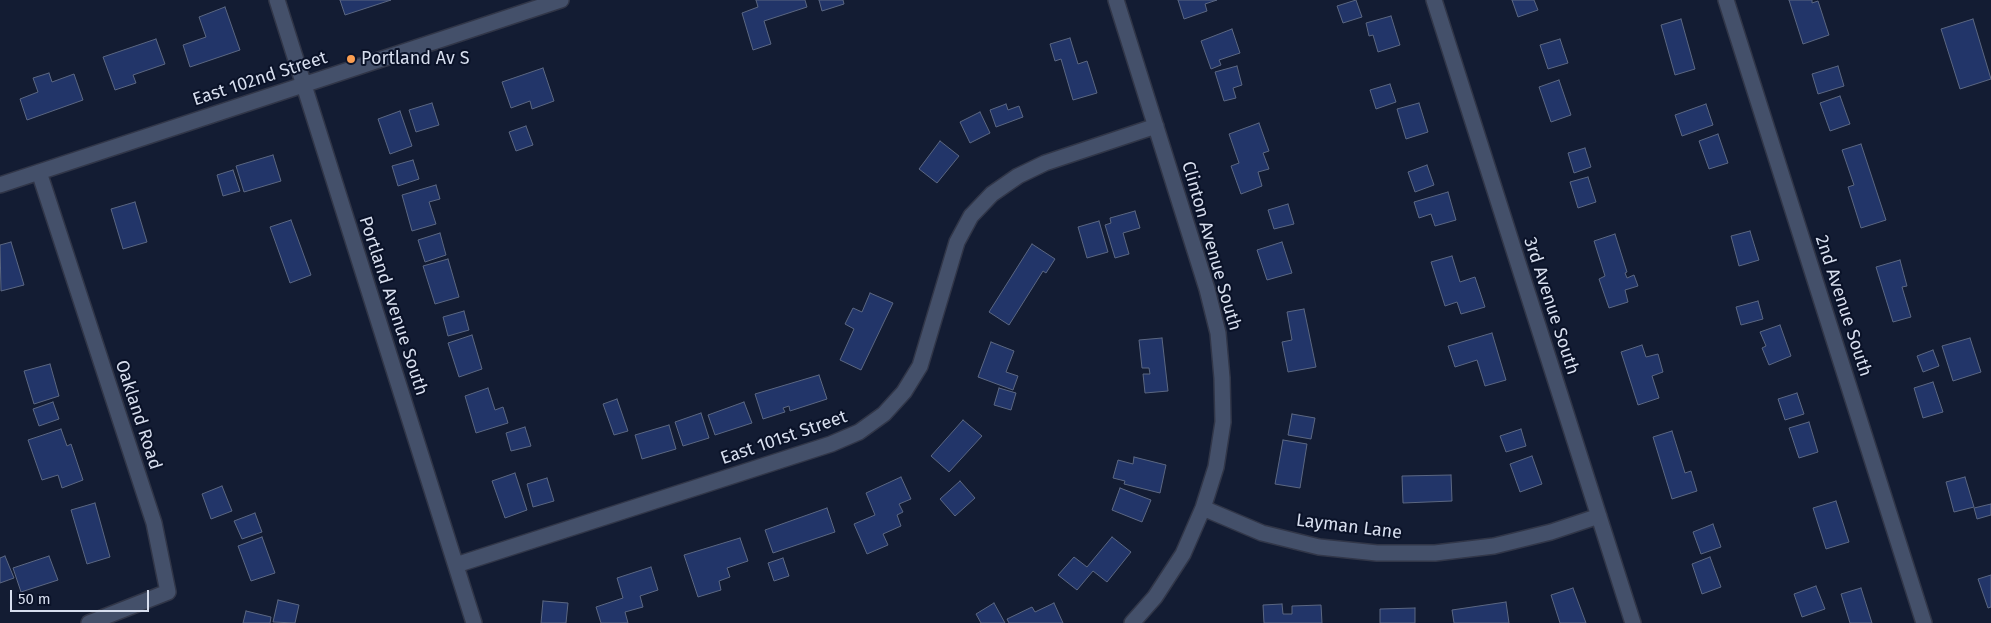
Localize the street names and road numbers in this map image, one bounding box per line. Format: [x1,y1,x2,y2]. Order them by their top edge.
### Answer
street label: East 102nd Street [190,47,330,111]
street label: Clinton Avenue South [1176,159,1246,333]
street label: Portland Avenue South [354,214,432,398]
street label: 2nd Avenue South [1810,233,1876,379]
street label: 3rd Avenue South [1519,235,1583,377]
street label: Oakland Road [110,358,166,472]
street label: East 101st Street [718,406,850,470]
street label: Layman Lane [1295,510,1403,544]

